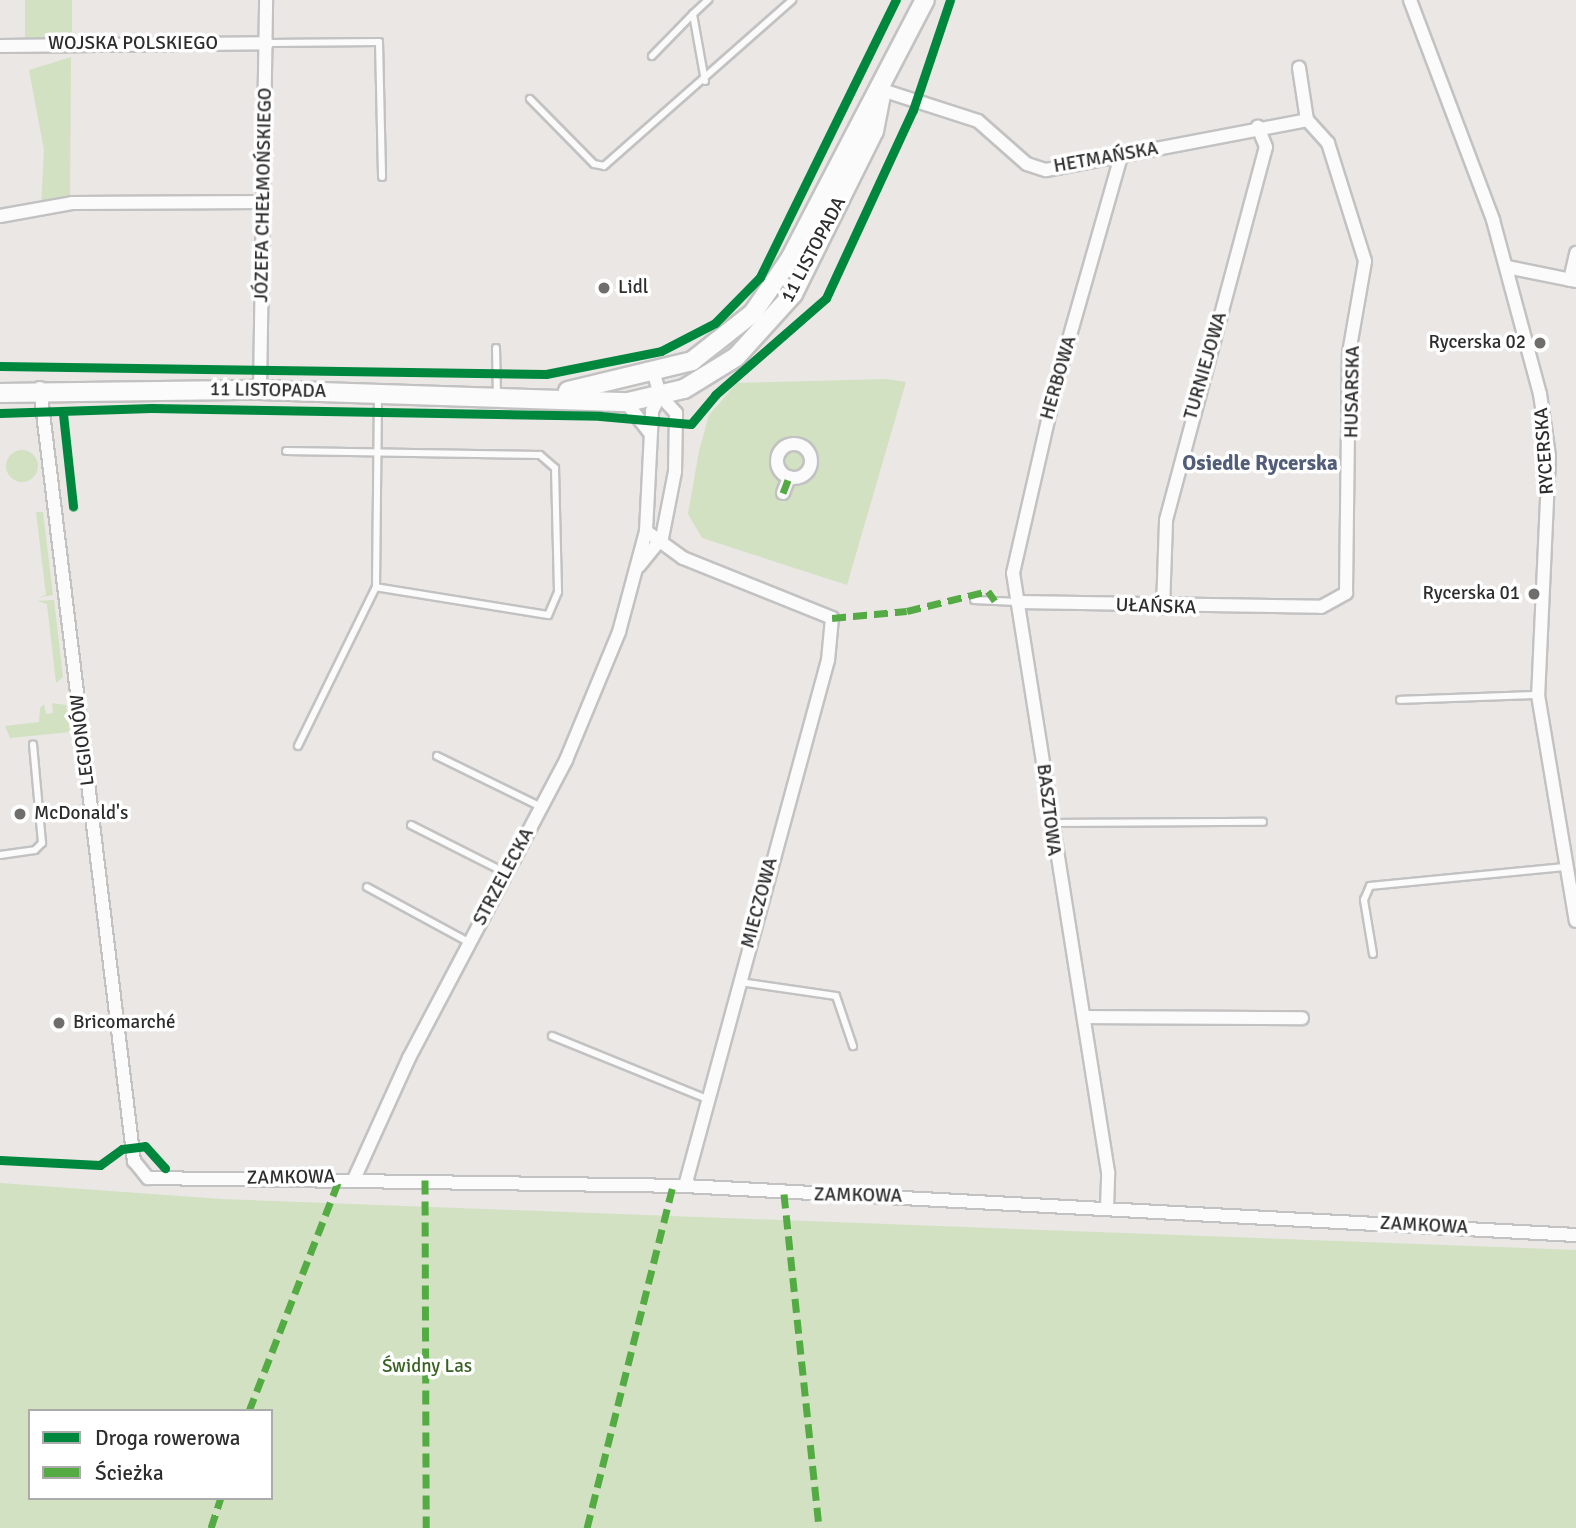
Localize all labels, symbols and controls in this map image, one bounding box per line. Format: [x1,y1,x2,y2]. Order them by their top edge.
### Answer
street label: WOJSKA POLSKIEGO [48,33,218,55]
street label: JÓZEFA CHEŁMOŃSKIEGO [251,87,277,303]
street label: HETMAŃSKA [1052,138,1160,178]
street label: 11 LISTOPADA [777,193,851,307]
place label: Lidl [618,277,648,299]
marker: Lidl [596,280,612,296]
street label: TURNIEJOWA [1180,310,1232,422]
place label: Rycerska 02 [1428,332,1526,354]
street label: HERBOWA [1036,334,1082,422]
marker: Rycerska 02 [1532,335,1548,351]
street label: HUSARSKA [1341,346,1365,438]
street label: 11 LISTOPADA [210,379,326,403]
street label: RYCERSKA [1531,407,1559,495]
district label: Osiedle Rycerska [1182,450,1338,476]
place label: Rycerska 01 [1422,583,1520,605]
marker: Rycerska 01 [1526,586,1542,602]
street label: UŁAŃSKA [1115,594,1197,620]
street label: LEGIONÓW [66,693,100,787]
street label: BASZTOWA [1031,763,1065,857]
place label: McDonald's [34,803,128,825]
marker: McDonald's [12,806,28,822]
street label: STRZELECKA [469,824,539,930]
street label: MIECZOWA [737,855,783,951]
place label: Bricomarché [73,1012,176,1034]
marker: Bricomarché [51,1015,67,1031]
street label: ZAMKOWA [247,1166,335,1190]
street label: ZAMKOWA [814,1184,902,1208]
street label: ZAMKOWA [1379,1212,1469,1240]
park label: Świdny Las [382,1356,472,1378]
legend [28,1409,273,1500]
text: Droga rowerowa [95,1425,240,1451]
text: Ścieżka [95,1460,164,1486]

